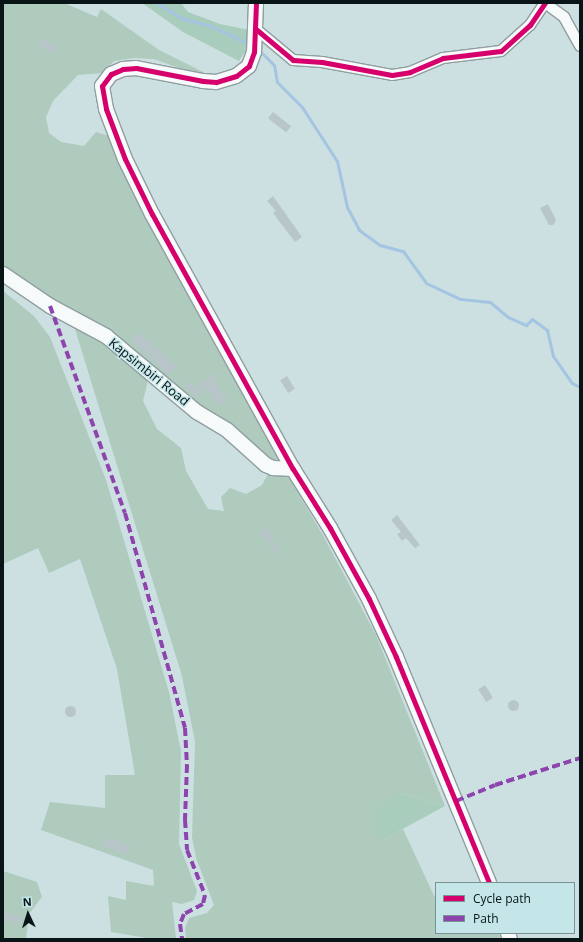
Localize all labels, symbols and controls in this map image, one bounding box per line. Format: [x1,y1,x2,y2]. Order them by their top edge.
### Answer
street label: Kapsimbiri Road [106,335,192,409]
legend [435,882,575,934]
text: Cycle path [473,890,531,907]
north arrow [8,894,48,934]
text: N [22,894,32,909]
text: Path [473,910,499,927]

